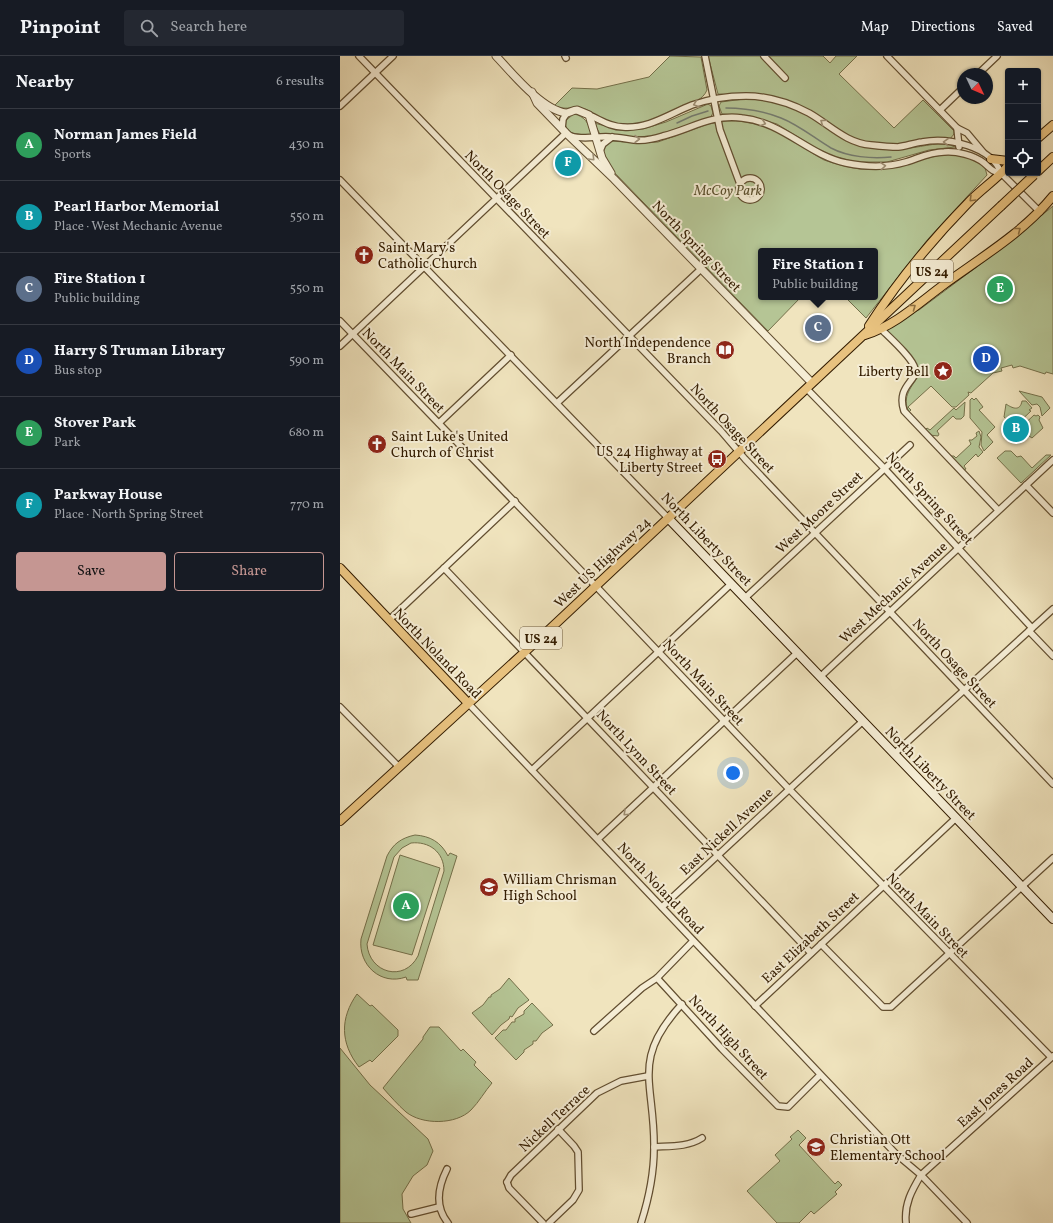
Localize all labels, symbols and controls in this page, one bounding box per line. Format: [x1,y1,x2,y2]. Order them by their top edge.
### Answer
search box [124,10,404,46]
text: Pinpoint [20,15,100,41]
icon: search [138,17,160,39]
text: Search here [170,17,247,38]
text: Map [861,18,889,37]
text: Directions [911,18,975,37]
text: Saved [997,18,1033,37]
north arrow [957,68,993,104]
map controls [1005,68,1041,176]
button: + [1005,68,1041,104]
text: Nearby [16,71,74,94]
text: 6 results [276,73,324,91]
one-way arrow [693,100,700,108]
button: − [1005,104,1041,140]
one-way arrow [759,118,766,127]
one-way arrow [820,120,827,127]
text: Norman James Field [54,125,197,146]
one-way arrow [634,135,640,143]
text: A [24,136,34,154]
text: 430 m [288,136,324,154]
one-way arrow [943,137,949,146]
button: locate [1005,140,1041,176]
text: Sports [54,146,91,164]
street label: North Osage Street [460,147,554,244]
pin: F [555,148,581,178]
one-way arrow [587,153,594,161]
one-way arrow [880,162,886,171]
park label: McCoy Park [693,182,762,201]
one-way arrow [969,194,977,202]
text: Pearl Harbor Memorial [54,197,219,218]
street label: North Spring Street [647,197,745,297]
text: B [25,208,33,226]
text: 550 m [290,208,324,226]
text: Place · West Mechanic Avenue [54,218,222,236]
one-way arrow [1013,227,1020,234]
place label: Saint Mary's Catholic Church [378,239,477,274]
church icon: Saint Mary's Catholic Church [353,244,375,266]
popup [758,248,878,300]
text: Fire Station 1 [772,255,864,276]
road number: US 24 [911,260,953,282]
text: Fire Station 1 [54,269,146,290]
pin: E [987,274,1013,304]
text: Public building [772,276,858,294]
text: C [25,280,33,298]
text: 550 m [290,280,324,298]
text: Public building [54,290,140,308]
one-way arrow [909,304,916,312]
pin: C [805,313,831,343]
street label: North Main Street [357,324,449,418]
place label: North Independence Branch [585,334,711,369]
library icon: North Independence Branch [714,339,736,361]
text: Harry S Truman Library [54,341,225,362]
pin: D [973,344,999,374]
text: D [24,352,34,370]
text: 590 m [289,352,324,370]
place icon: Liberty Bell [932,360,954,382]
text: Bus stop [54,362,102,380]
place label: Liberty Bell [858,363,929,382]
street label: North Osage Street [685,380,779,478]
text: Stover Park [54,413,136,434]
pin: B [1003,414,1029,444]
text: E [25,424,33,442]
text: 680 m [289,424,324,442]
place label: Saint Luke's United Church of Christ [391,428,508,463]
church icon: Saint Luke's United Church of Christ [366,433,388,455]
text: Park [54,434,81,452]
place label: US 24 Highway at Liberty Street [596,443,703,478]
bus stop icon: US 24 Highway at Liberty Street [706,448,728,470]
street label: North Spring Street [881,448,977,550]
street label: West Moore Street [772,468,868,559]
text: Parkway House [54,485,162,506]
street label: North Liberty Street [656,489,756,591]
text: F [25,496,33,514]
text: 770 m [290,496,324,514]
text: Place · North Spring Street [54,506,204,524]
street label: West US Highway 24 [551,513,655,613]
street label: West Mechanic Avenue [836,538,952,648]
button: Save [16,552,166,591]
button: Share [174,552,324,591]
street label: North Noland Road [389,605,485,704]
street label: North Osage Street [907,615,1001,713]
road number: US 24 [520,627,562,649]
street label: North Main Street [658,636,748,730]
street label: North Lynn Street [591,706,681,800]
street label: North Liberty Street [880,723,980,825]
your location [723,763,743,783]
street label: East Nickell Avenue [676,784,778,880]
one-way arrow [623,808,630,815]
street label: North Noland Road [612,839,708,939]
street label: North Main Street [881,869,973,963]
place label: William Chrisman High School [503,871,617,906]
school or university icon: William Chrisman High School [478,876,500,898]
street label: East Elizabeth Street [758,888,864,988]
pin: A [393,891,419,921]
street label: North High Street [684,991,772,1085]
street label: East Jones Road [954,1054,1038,1132]
street label: Nickell Terrace [515,1081,595,1157]
place label: Christian Ott Elementary School [830,1131,945,1166]
school or university icon: Christian Ott Elementary School [805,1136,827,1158]

